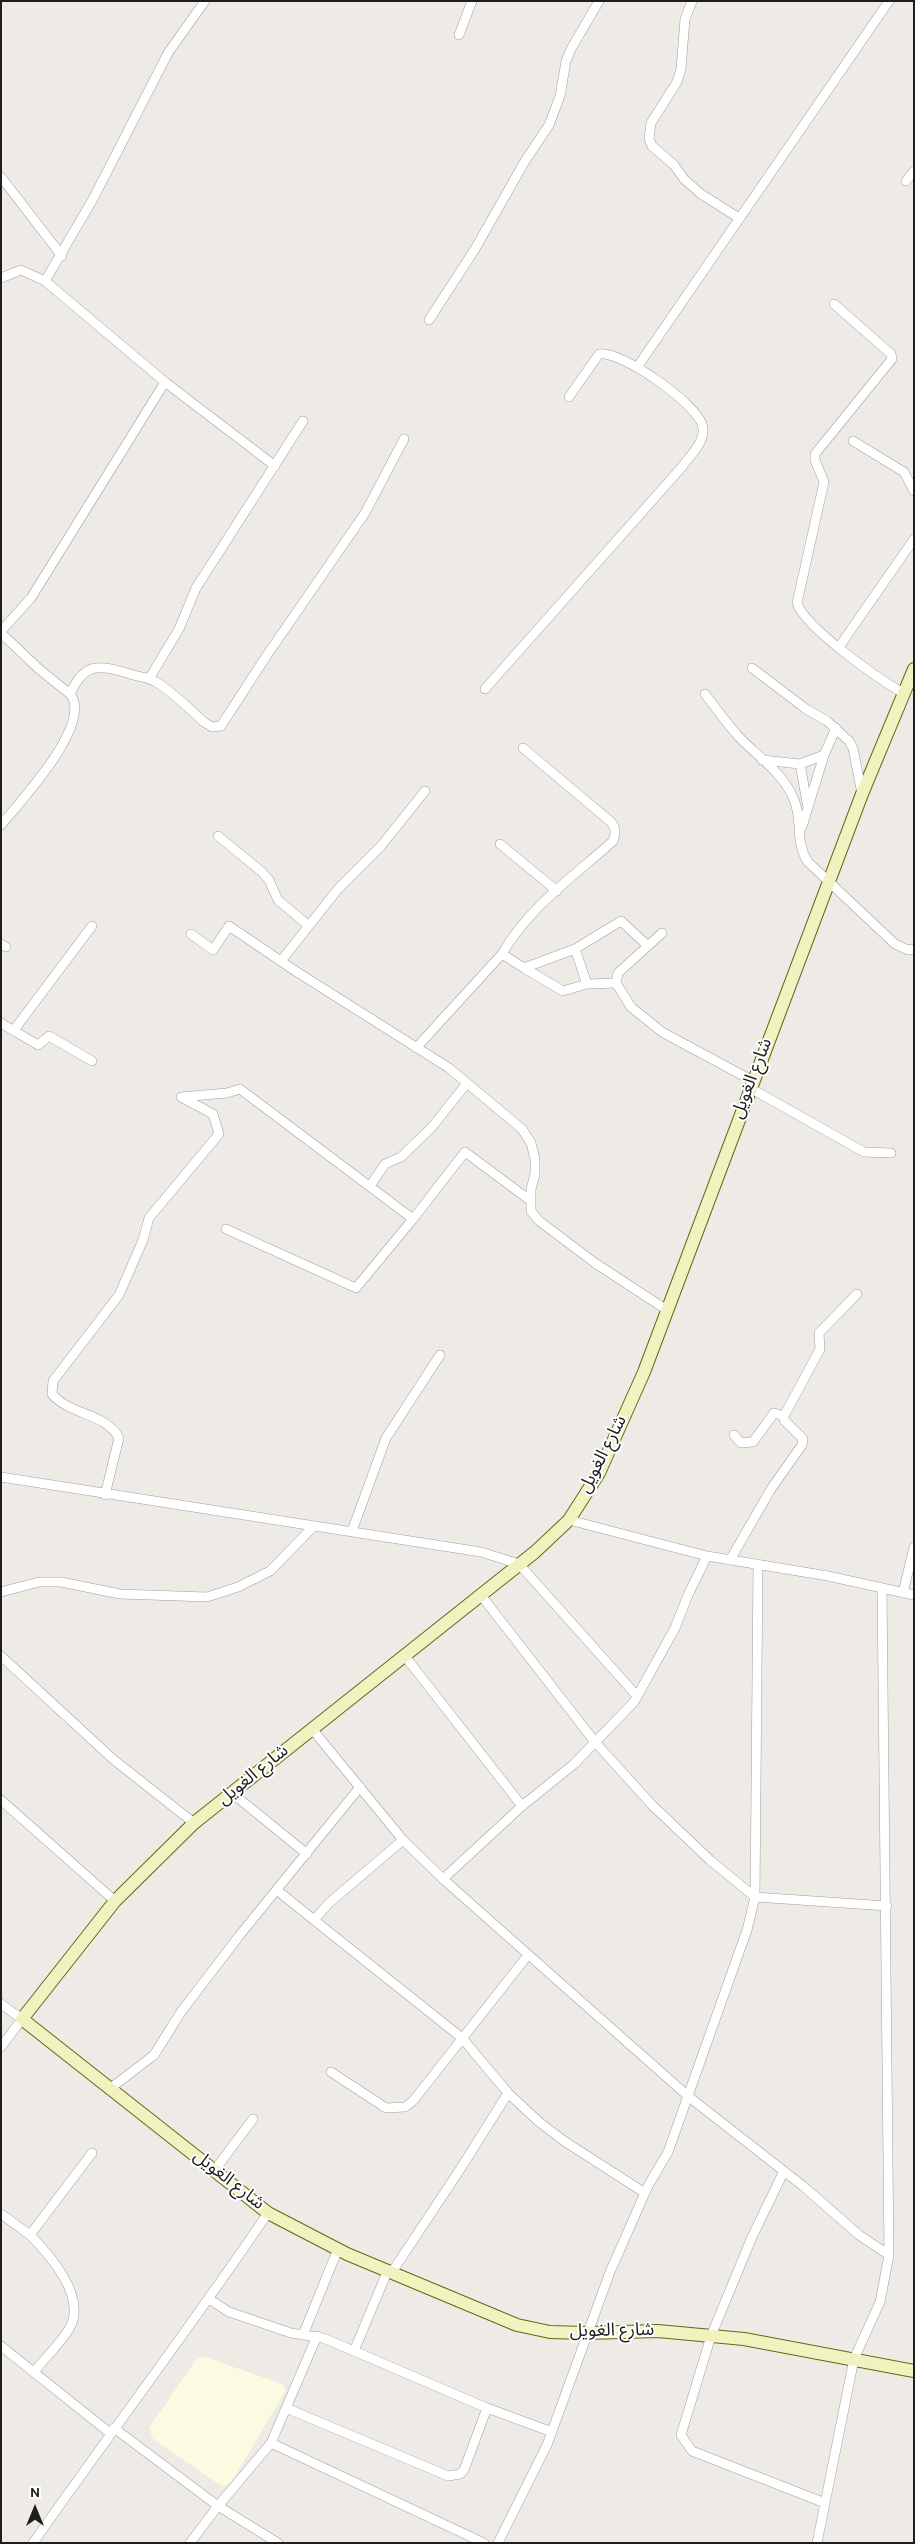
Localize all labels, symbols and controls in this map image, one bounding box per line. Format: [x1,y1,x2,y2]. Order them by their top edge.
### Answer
street label: شارع الغويل [728,1036,778,1122]
street label: شارع الغويل [575,1412,633,1498]
street label: شارع الغويل [214,1741,294,1811]
street label: شارع الغويل [188,2146,268,2216]
street label: شارع الغويل [569,2320,655,2344]
north arrow [10,2484,60,2534]
text: N [30,2485,40,2502]

